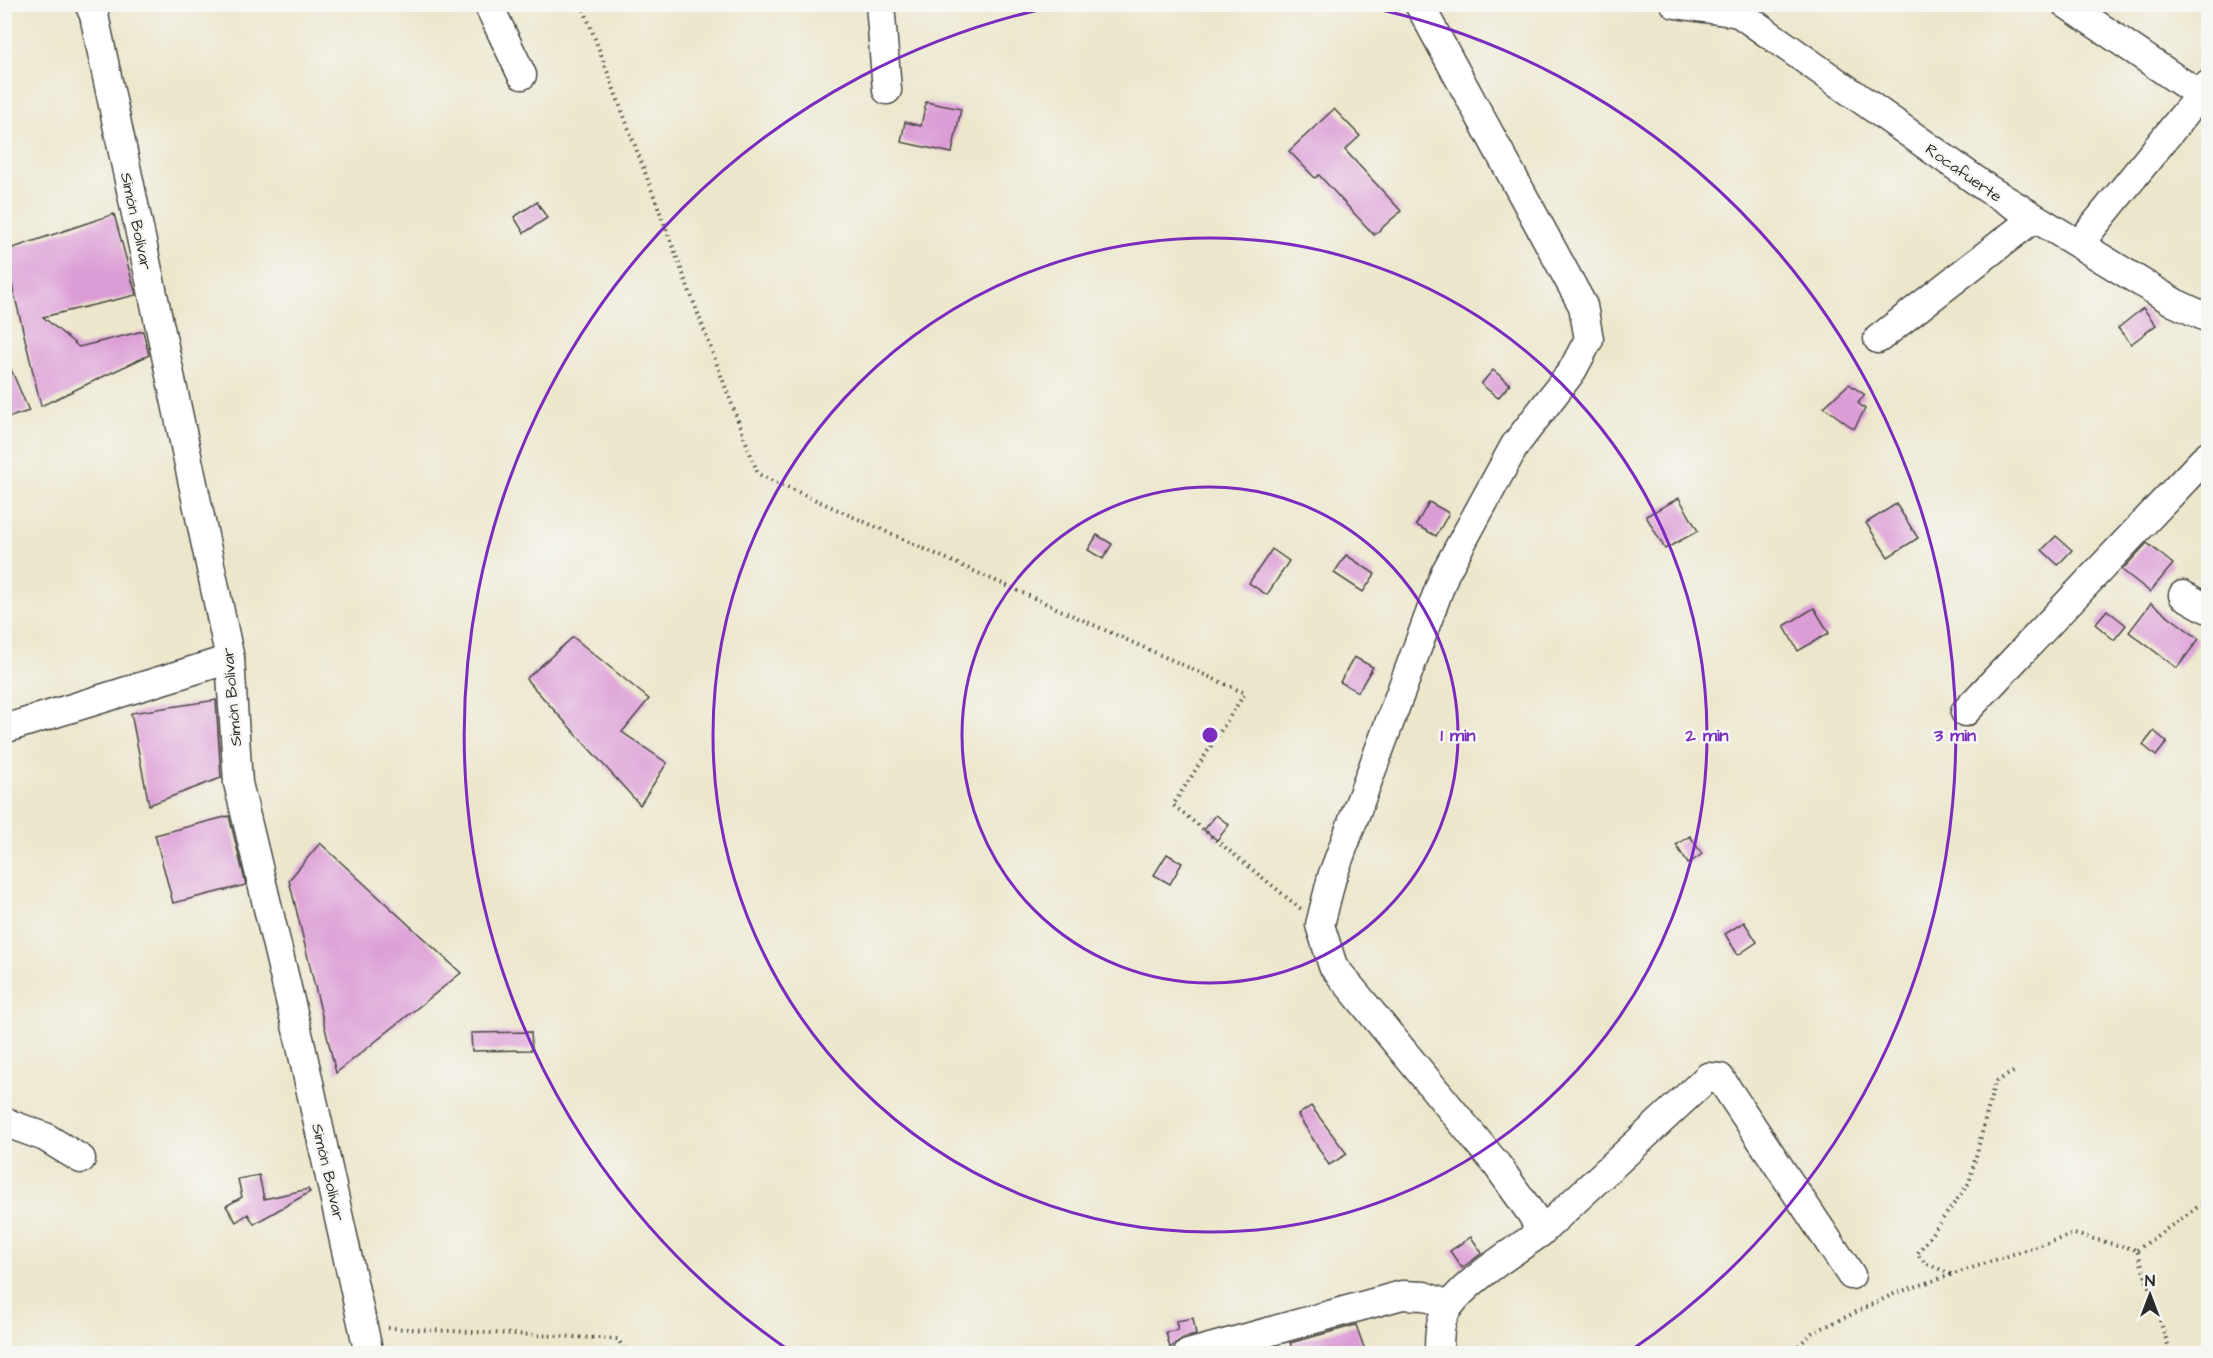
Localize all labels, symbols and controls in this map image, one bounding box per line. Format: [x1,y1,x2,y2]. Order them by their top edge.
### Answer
street label: Rocafuerte [1921,138,2006,208]
street label: Simón Bolívar [115,170,157,272]
street label: Simón Bolívar [217,646,247,747]
text: 1 min [1440,723,1476,748]
text: 2 min [1684,723,1729,748]
text: 3 min [1933,723,1976,748]
centre of rings [1200,725,1220,745]
street label: Simón Bolívar [306,1121,350,1223]
north arrow [2120,1265,2180,1325]
text: N [2145,1270,2155,1292]

